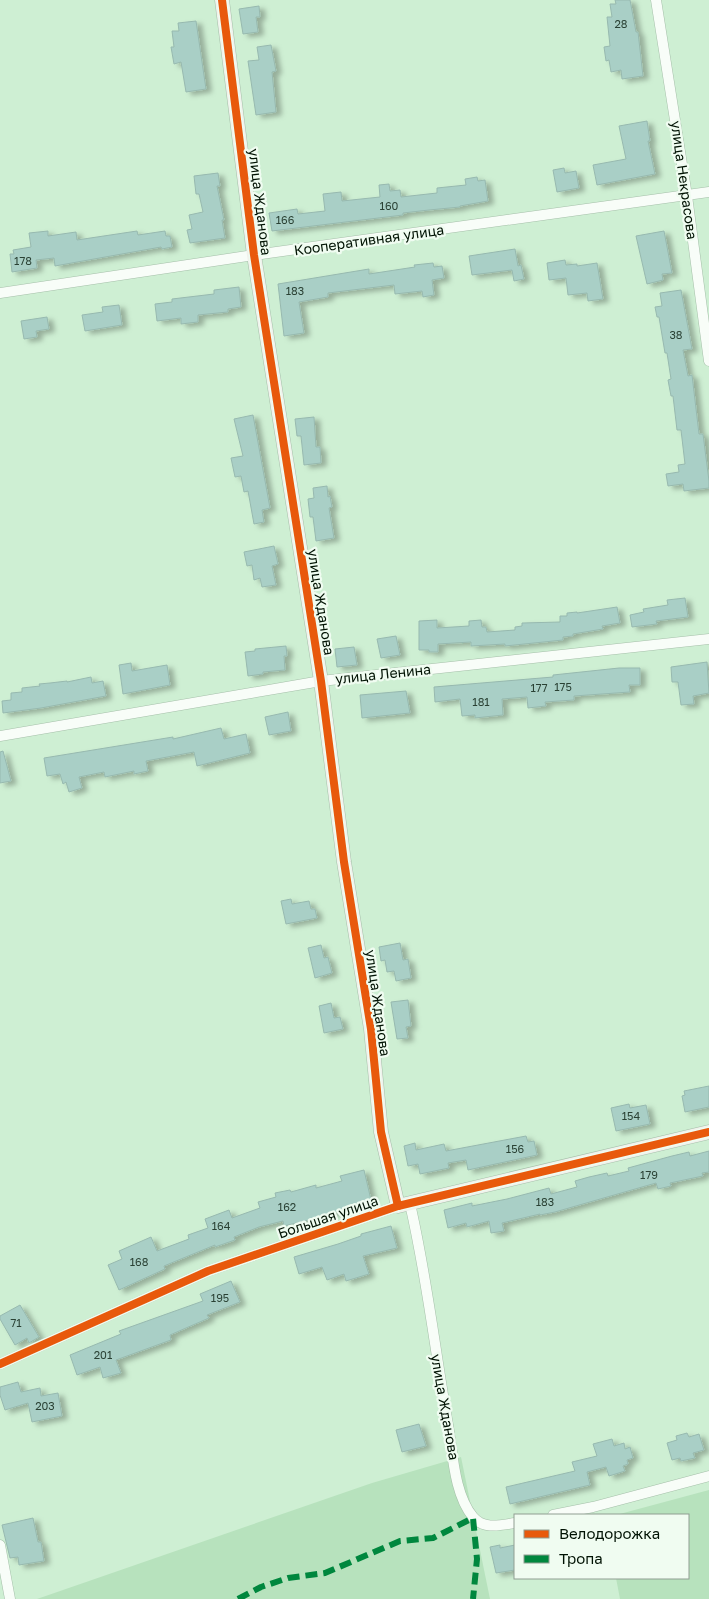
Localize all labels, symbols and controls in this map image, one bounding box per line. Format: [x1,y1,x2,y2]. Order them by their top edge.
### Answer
house number: 28 [614,17,628,30]
street label: улица Некрасова [668,119,701,240]
street label: улица Жданова [246,148,275,256]
house number: 160 [380,199,399,212]
house number: 166 [276,213,295,226]
street label: Кооперативная улица [293,221,445,258]
house number: 178 [14,254,32,267]
house number: 183 [286,284,304,297]
house number: 38 [669,328,683,341]
street label: улица Жданова [305,547,338,656]
street label: улица Ленина [334,660,432,687]
house number: 175 [554,680,572,693]
house number: 177 [531,681,548,694]
house number: 181 [472,695,490,708]
street label: улица Жданова [363,949,394,1057]
house number: 154 [622,1109,640,1122]
house number: 156 [506,1142,525,1155]
house number: 179 [640,1168,658,1181]
street label: Большая улица [275,1191,380,1242]
house number: 183 [536,1195,554,1208]
house number: 162 [278,1200,296,1213]
house number: 164 [212,1219,231,1232]
house number: 168 [130,1255,149,1268]
house number: 195 [211,1291,229,1304]
house number: 71 [10,1316,22,1329]
house number: 201 [94,1348,112,1361]
street label: улица Жданова [428,1352,463,1461]
house number: 203 [35,1399,55,1412]
legend [514,1514,689,1579]
text: Велодорожка [559,1524,660,1542]
text: Тропа [559,1549,603,1567]

